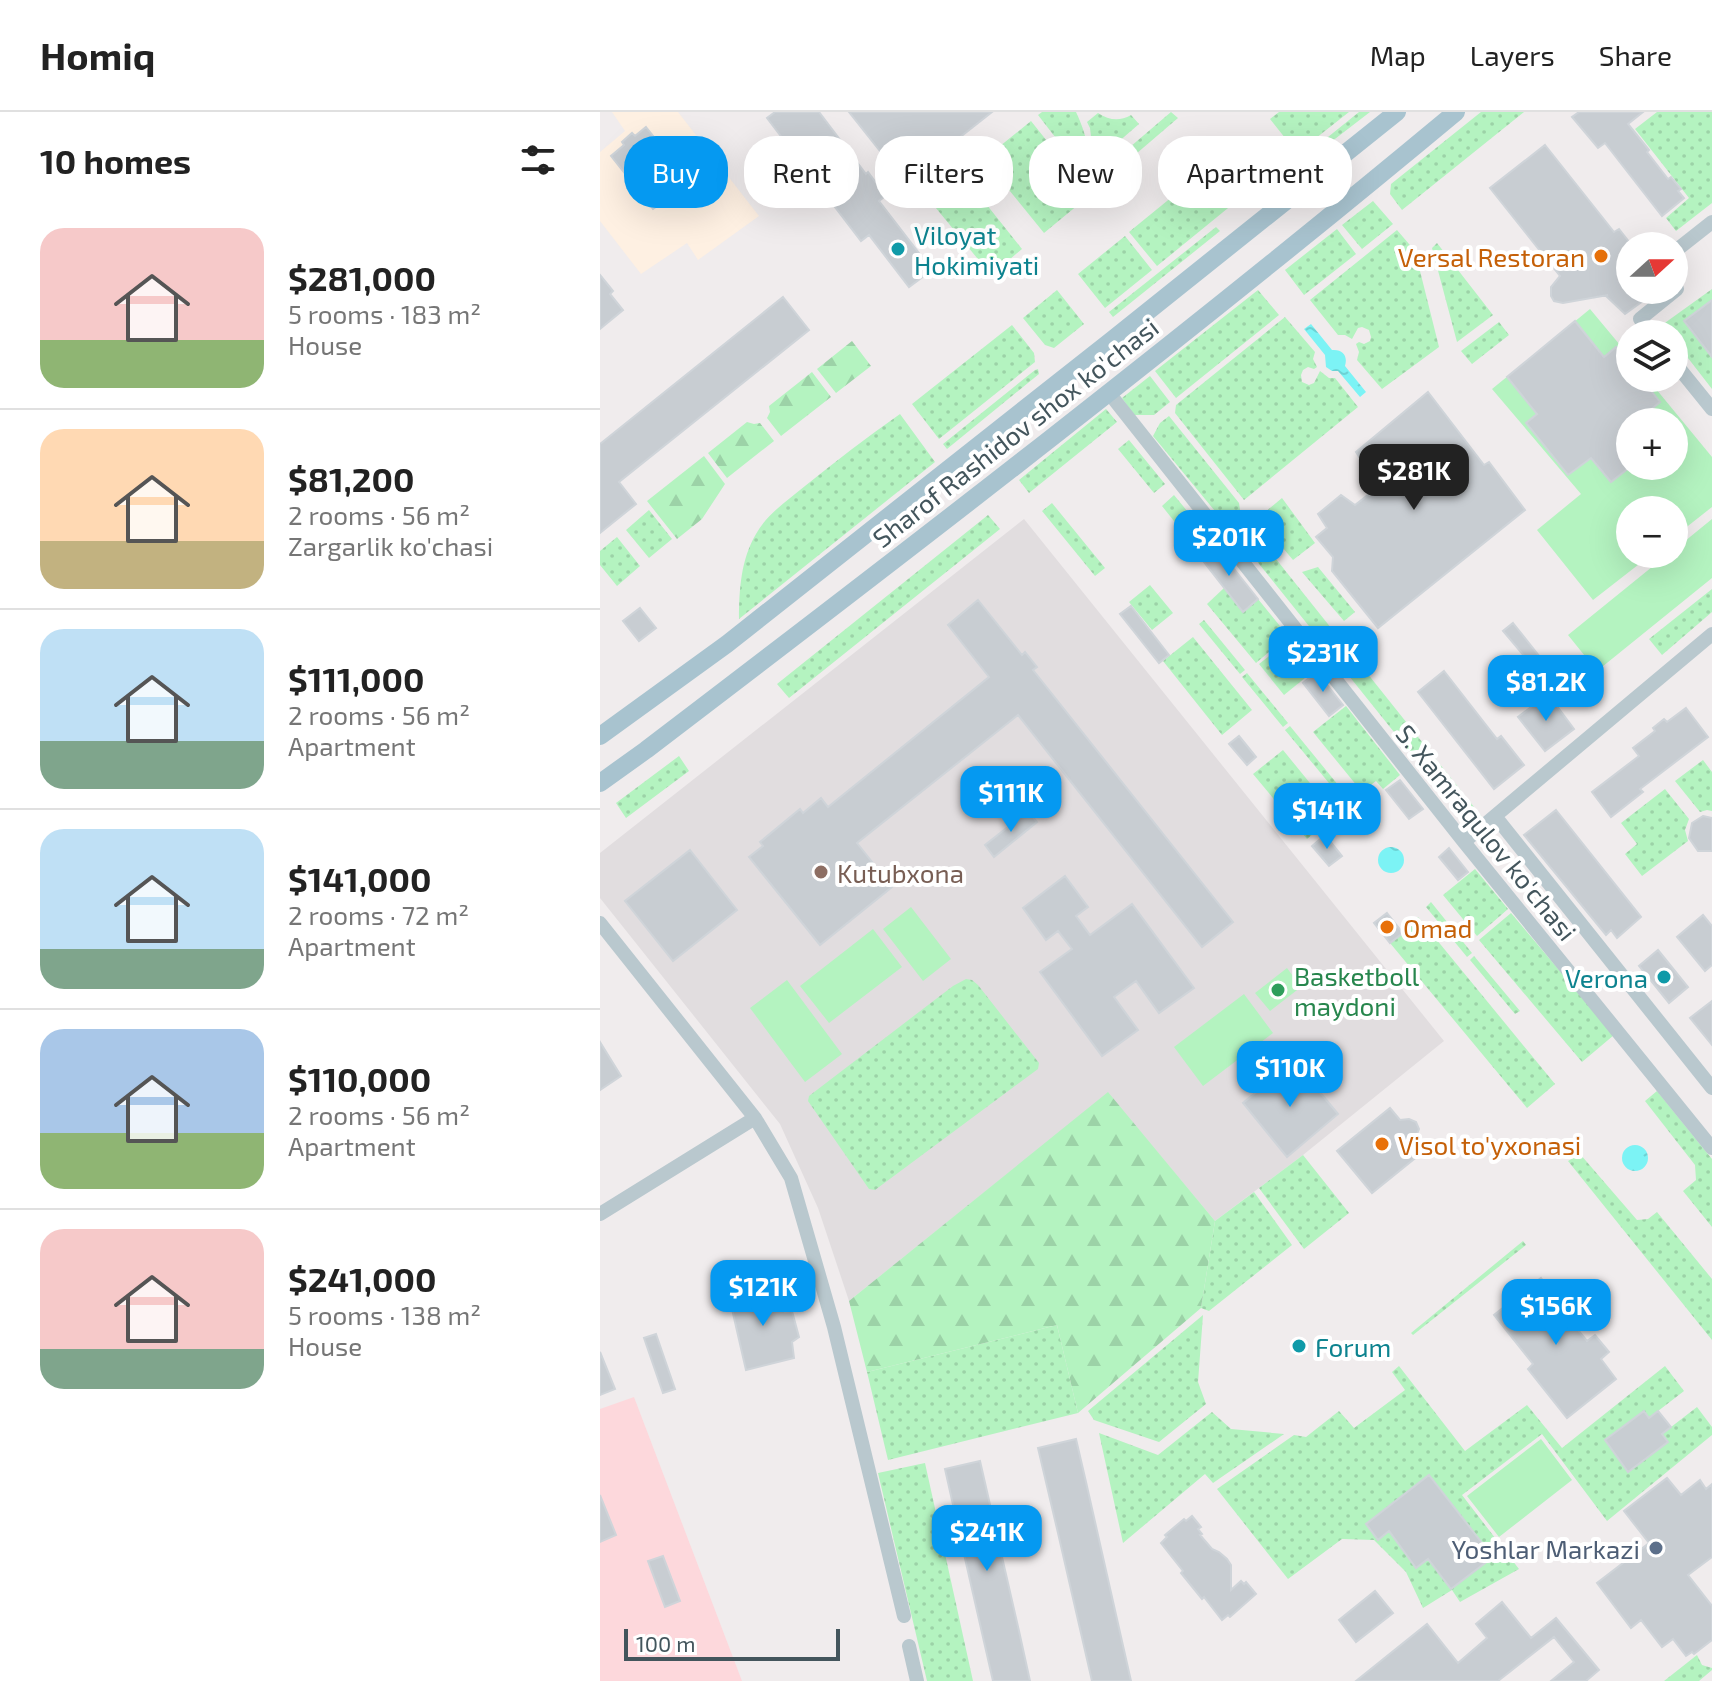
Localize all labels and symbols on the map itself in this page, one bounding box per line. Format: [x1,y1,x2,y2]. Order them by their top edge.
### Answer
place label: Viloyat Hokimiyati [914,219,1039,280]
north arrow [1616,232,1688,304]
marker: Viloyat Hokimiyati [889,240,907,258]
place label: Versal Restoran [1398,241,1585,272]
marker: Versal Restoran [1592,247,1610,265]
street label: Sharof Rashidov shox ko'chasi [866,311,1164,553]
pin: $281K [1358,444,1470,512]
pin: $201K [1173,510,1285,578]
pin: $231K [1267,626,1379,694]
pin: $81.2K [1481,655,1611,723]
street label: S. Xamraqulov ko'chasi [1390,718,1584,946]
pin: $111K [955,766,1067,834]
pin: $141K [1271,783,1383,851]
place label: Kutubxona [837,857,964,888]
marker: Kutubxona [812,863,830,881]
place label: Omad [1403,912,1472,943]
marker: Omad [1378,918,1396,936]
place label: Basketboll maydoni [1294,960,1420,1021]
place label: Verona [1565,962,1648,993]
marker: Verona [1655,968,1673,986]
marker: Basketboll maydoni [1269,981,1287,999]
pin: $110K [1234,1041,1346,1109]
place label: Visol to'yxonasi [1398,1129,1581,1160]
marker: Visol to'yxonasi [1373,1135,1391,1153]
pin: $121K [707,1260,819,1328]
pin: $156K [1500,1279,1612,1347]
place label: Forum [1315,1331,1391,1362]
marker: Forum [1290,1337,1308,1355]
pin: $241K [931,1505,1043,1573]
place label: Yoshlar Markazi [1451,1533,1640,1564]
marker: Yoshlar Markazi [1647,1539,1665,1557]
scale bar [624,1625,840,1661]

